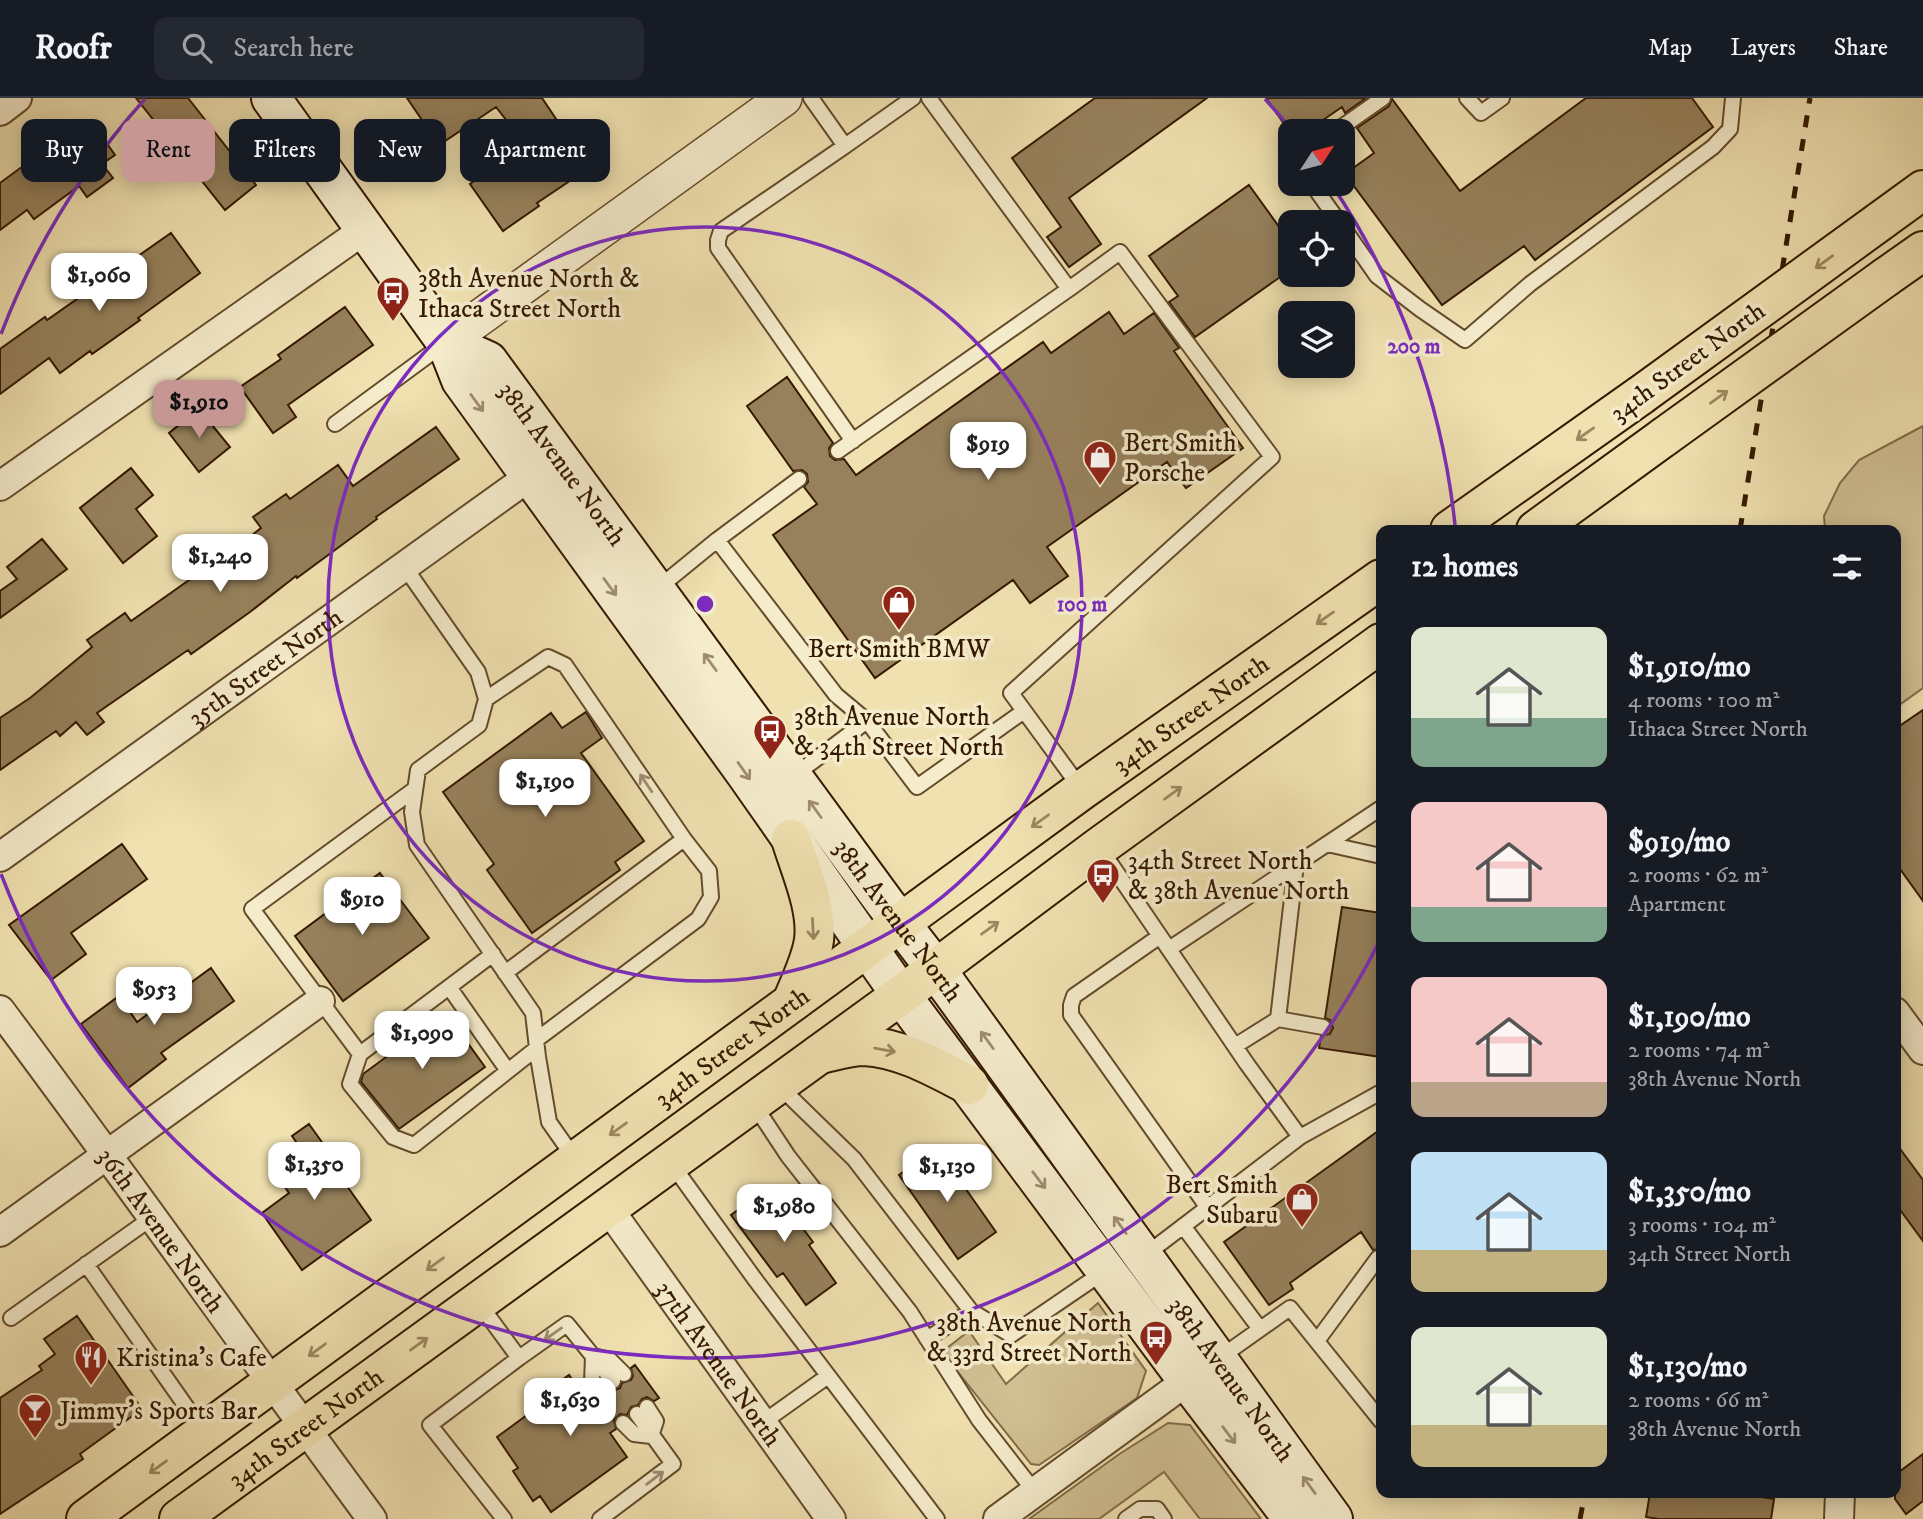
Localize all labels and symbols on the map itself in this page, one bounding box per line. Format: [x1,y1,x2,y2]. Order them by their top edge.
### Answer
north arrow [1278,119,1354,196]
pin: $1,060 [42,254,156,313]
one-way arrow [1815,255,1834,269]
place label: 38th Avenue North & Ithaca Street North [418,263,639,326]
bus stop icon: 38th Avenue North & Ithaca Street North [374,274,412,323]
street label: 34th Street North [1604,294,1772,430]
text: 200 m [1387,334,1441,360]
street label: 38th Avenue North [491,375,633,553]
pin: $1,910 [142,380,256,440]
one-way arrow [1709,390,1728,404]
one-way arrow [470,393,484,412]
pin: $919 [947,422,1029,482]
place label: Bert Smith Porsche [1124,427,1237,490]
one-way arrow [1576,427,1595,441]
shop icon: Bert Smith Porsche [1081,438,1119,487]
pin: $1,240 [163,534,277,594]
one-way arrow [603,577,617,596]
shop icon: Bert Smith BMW [880,583,918,632]
centre of rings [693,592,717,616]
text: 100 m [1057,592,1107,618]
street label: 35th Street North [182,601,350,735]
one-way arrow [1316,611,1335,625]
place label: Bert Smith BMW [808,633,991,666]
street label: 34th Street North [1106,648,1276,781]
one-way arrow [702,653,717,672]
place label: 38th Avenue North & 34th Street North [794,701,1004,764]
bus stop icon: 38th Avenue North & 34th Street North [751,712,789,761]
pin: $1,190 [488,760,602,819]
one-way arrow [736,761,751,780]
one-way arrow [638,774,653,793]
one-way arrow [1164,786,1182,801]
one-way arrow [808,800,823,818]
one-way arrow [1031,814,1050,828]
street label: 38th Avenue North [826,833,970,1010]
place label: 34th Street North & 38th Avenue North [1128,845,1350,908]
bus stop icon: 34th Street North & 38th Avenue North [1084,856,1122,905]
pin: $910 [321,878,403,937]
one-way arrow [807,917,820,939]
one-way arrow [980,921,999,935]
pin: $953 [113,968,195,1027]
street label: 34th Street North [648,980,817,1115]
pin: $1,090 [365,1012,479,1071]
one-way arrow [980,1031,994,1050]
one-way arrow [873,1044,896,1057]
one-way arrow [610,1122,628,1137]
street label: 36th Avenue North [89,1142,232,1320]
pin: $1,350 [257,1142,371,1202]
pin: $1,130 [890,1144,1004,1204]
place label: Bert Smith Subaru [1165,1169,1278,1232]
one-way arrow [1031,1170,1046,1188]
shop icon: Bert Smith Subaru [1283,1180,1321,1229]
pin: $1,980 [727,1184,841,1244]
one-way arrow [1113,1216,1127,1235]
one-way arrow [426,1257,445,1271]
street label: 37th Avenue North [647,1275,789,1454]
street label: 38th Avenue North [1160,1291,1302,1469]
place label: 38th Avenue North & 33rd Street North [927,1307,1132,1370]
bus stop icon: 38th Avenue North & 33rd Street North [1137,1318,1175,1367]
one-way arrow [544,1327,563,1341]
one-way arrow [410,1337,428,1352]
restaurant icon: Kristina's Cafe [72,1338,110,1387]
place label: Kristina's Cafe [116,1342,267,1375]
one-way arrow [308,1343,327,1358]
street label: 34th Street North [222,1361,391,1496]
pin: $1,630 [513,1378,627,1438]
bar icon: Jimmy's Sports Bar [16,1391,54,1440]
place label: Jimmy's Sports Bar [58,1395,258,1428]
one-way arrow [1222,1426,1237,1444]
one-way arrow [148,1459,167,1474]
one-way arrow [645,1471,664,1486]
one-way arrow [1302,1476,1316,1495]

